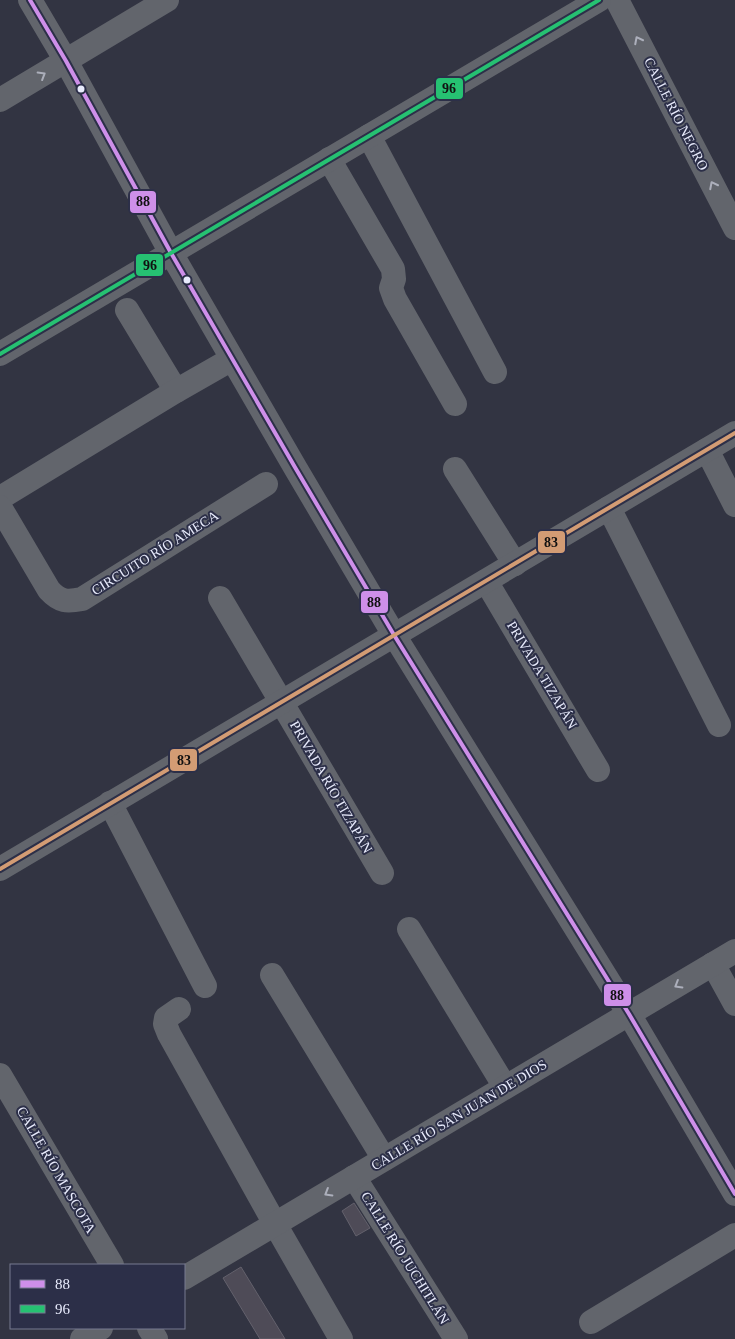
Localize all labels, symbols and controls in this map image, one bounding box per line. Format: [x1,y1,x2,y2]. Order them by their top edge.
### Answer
one-way arrow [634,37,644,46]
street label: CALLE RÍO NEGRO [641,55,712,173]
one-way arrow [36,72,45,82]
line badge: 96 [435,77,464,100]
text: 96 [442,81,456,96]
unlabelled marker [76,84,86,94]
one-way arrow [709,181,719,190]
line badge: 88 [129,190,157,214]
text: 88 [136,194,150,209]
line badge: 96 [135,253,164,277]
text: 96 [143,258,157,273]
unlabelled marker [182,275,192,285]
street label: CIRCUITO RÍO AMECA [88,506,222,598]
line badge: 83 [537,530,566,554]
text: 83 [544,535,558,550]
line badge: 88 [360,590,389,614]
text: 88 [367,595,381,610]
street label: PRIVADA TIZAPÁN [504,618,581,731]
street label: PRIVADA RÍO TIZAPÁN [287,718,376,856]
line badge: 83 [169,748,198,772]
text: 83 [177,753,191,768]
one-way arrow [675,978,684,988]
line badge: 88 [603,983,632,1007]
text: 88 [610,988,624,1003]
street label: CALLE RÍO SAN JUAN DE DIOS [368,1056,549,1173]
street label: CALLE RÍO MASCOTA [14,1104,100,1237]
one-way arrow [324,1186,333,1196]
street label: CALLE RÍO JUCHITLÁN [358,1189,453,1327]
legend [10,1264,185,1329]
text: 88 [55,1276,70,1292]
text: 96 [55,1301,71,1317]

